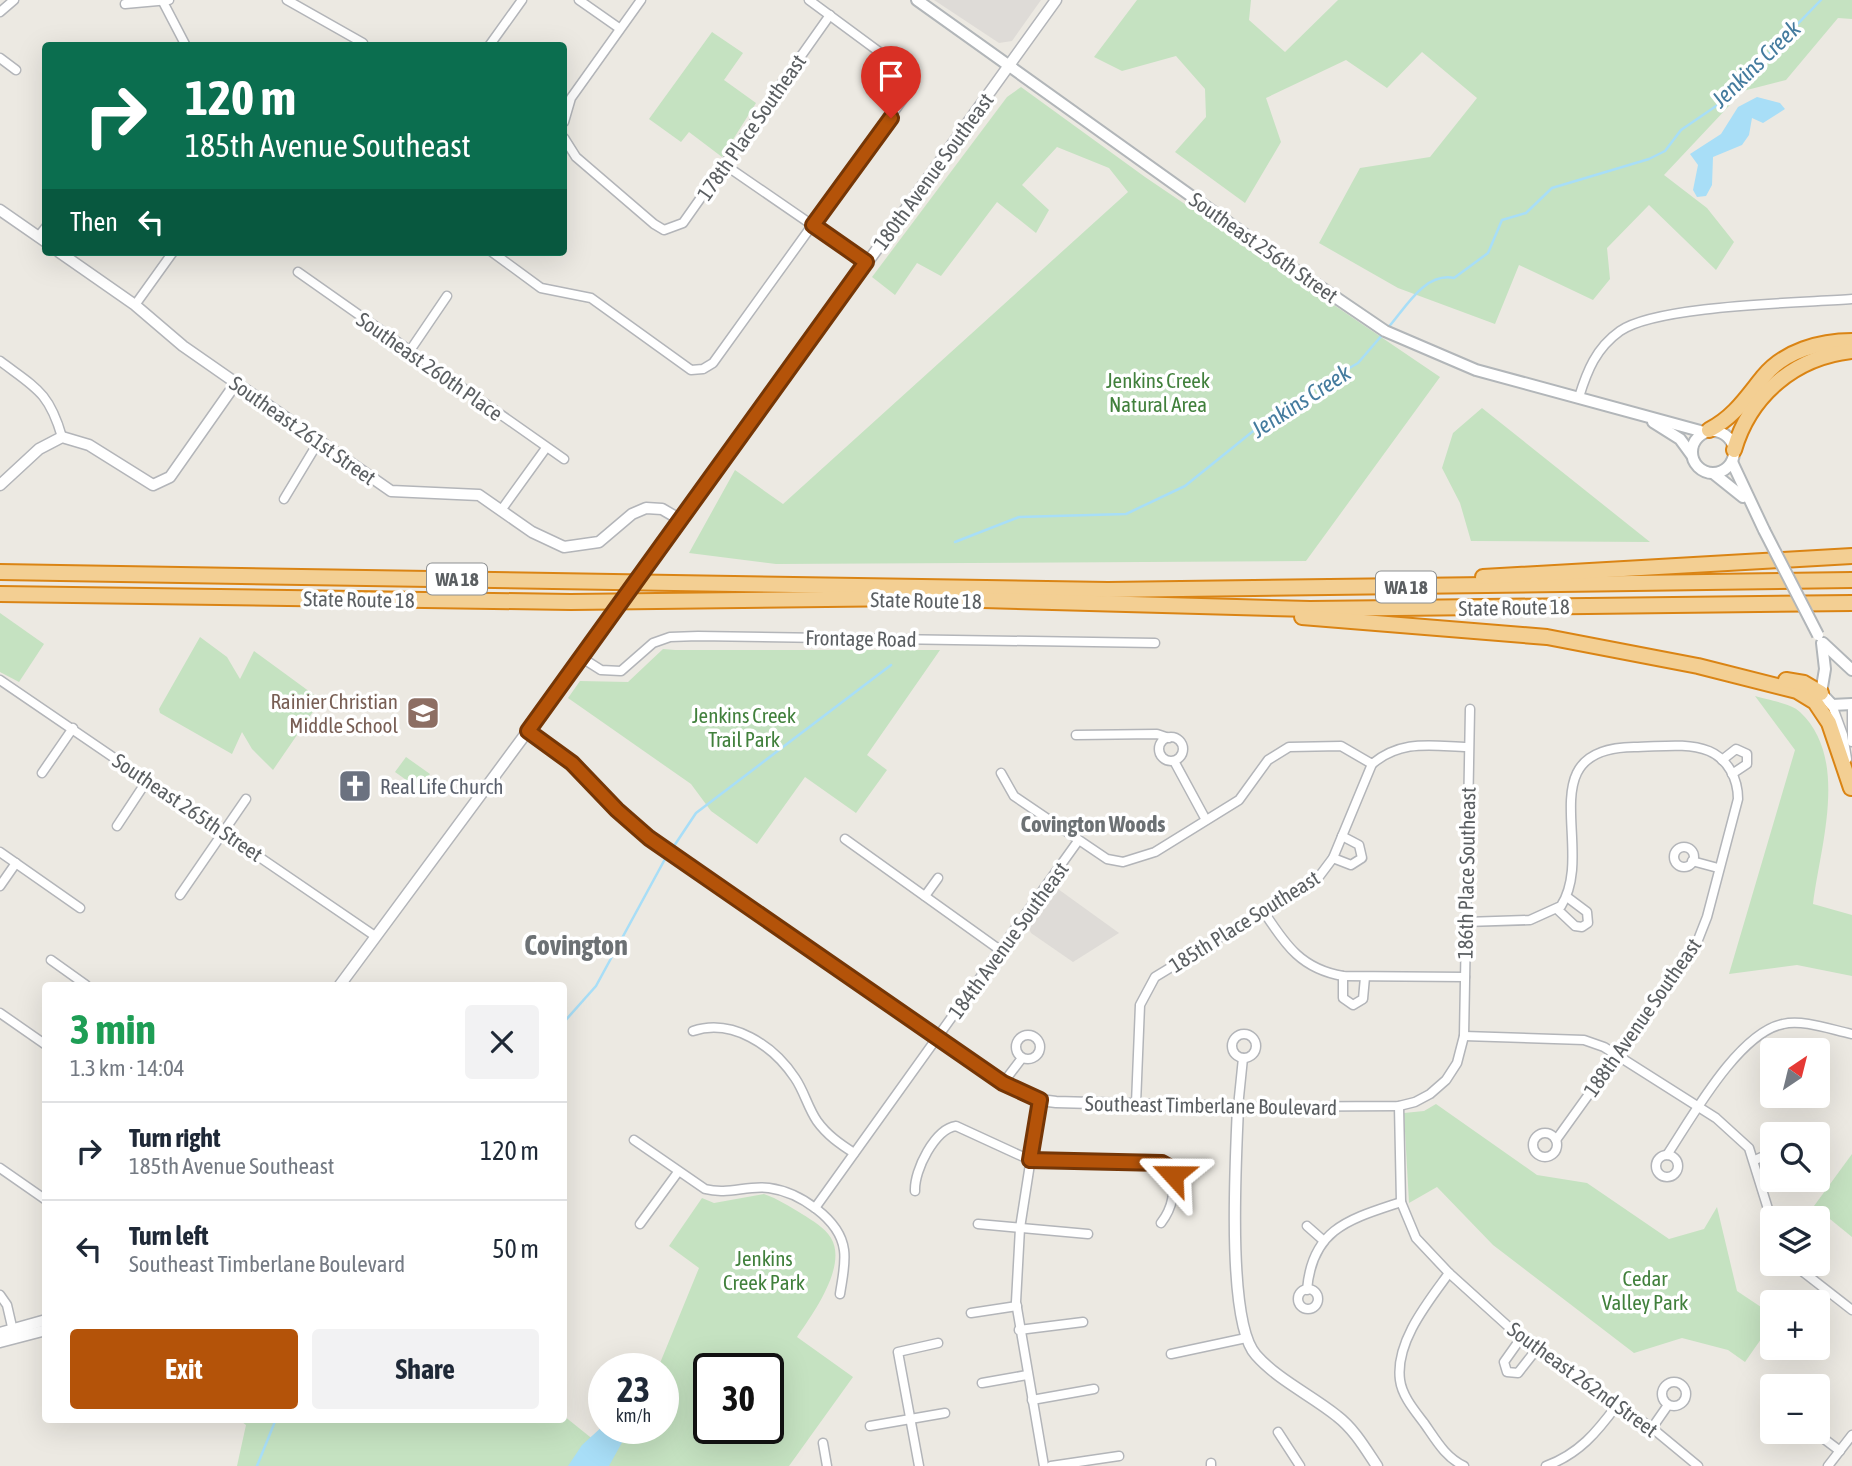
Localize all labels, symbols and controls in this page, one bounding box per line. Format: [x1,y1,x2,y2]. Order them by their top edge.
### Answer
water label: Jenkins Creek [1706,15,1806,113]
pin [861,46,921,118]
street label: 178th Place Southeast [692,50,810,204]
icon: arrive [872,57,910,95]
text: 120 m [185,69,296,125]
icon: right [70,70,161,161]
street label: 180th Avenue Southeast [868,88,998,254]
text: 185th Avenue Southeast [185,127,471,164]
street label: Southeast 256th Street [1185,187,1343,307]
icon: left [132,203,170,241]
text: Then [70,207,118,237]
street label: Southeast 260th Place [353,307,507,425]
water label: Jenkins Creek [1246,359,1356,443]
park label: Jenkins Creek Natural Area [1106,368,1210,416]
street label: Southeast 261st Street [225,371,381,489]
road number: WA 18 [427,564,487,594]
road number: WA 18 [1376,572,1436,602]
street label: State Route 18 [303,586,415,612]
street label: State Route 18 [870,587,982,613]
street label: State Route 18 [1458,594,1570,620]
street label: Frontage Road [805,625,917,651]
place label: Rainier Christian Middle School [270,689,398,737]
school or university icon: Rainier Christian Middle School [404,694,442,732]
park label: Jenkins Creek Trail Park [692,703,796,751]
street label: Southeast 265th Street [109,748,267,866]
church icon: Real Life Church [336,767,374,805]
place label: Real Life Church [380,774,503,798]
street label: 186th Place Southeast [1452,787,1480,959]
district label: Covington Woods [1021,811,1165,837]
street label: 184th Avenue Southeast [943,857,1073,1023]
street label: 185th Place Southeast [1165,865,1323,977]
district label: Covington [524,929,628,961]
street label: 188th Avenue Southeast [1578,933,1706,1101]
text: 3 min [70,1005,156,1053]
button: close [465,1005,539,1079]
north arrow [1760,1038,1830,1108]
map controls [1760,1038,1830,1444]
text: 1.3 km · 14:04 [70,1055,185,1081]
street label: Southeast Timberlane Boulevard [1085,1091,1337,1119]
button: search [1760,1122,1830,1192]
text: Turn right [129,1123,220,1153]
icon: right [70,1132,108,1170]
text: 120 m [480,1136,539,1166]
position arrow [1136,1138,1210,1212]
text: 185th Avenue Southeast [129,1153,334,1179]
button: layers [1760,1206,1830,1276]
text: Turn left [129,1221,209,1251]
icon: left [70,1230,108,1268]
text: 50 m [492,1234,539,1264]
park label: Jenkins Creek Park [723,1246,805,1294]
text: Southeast Timberlane Boulevard [129,1251,405,1277]
park label: Cedar Valley Park [1602,1266,1688,1314]
button: + [1760,1290,1830,1360]
street label: Southeast 262nd Street [1503,1317,1663,1441]
button: Exit [70,1329,298,1409]
button: Share [312,1329,539,1409]
speed limit sign: 30 [693,1353,784,1444]
text: 23 [617,1369,650,1409]
button: − [1760,1374,1830,1444]
text: km/h [616,1405,651,1426]

